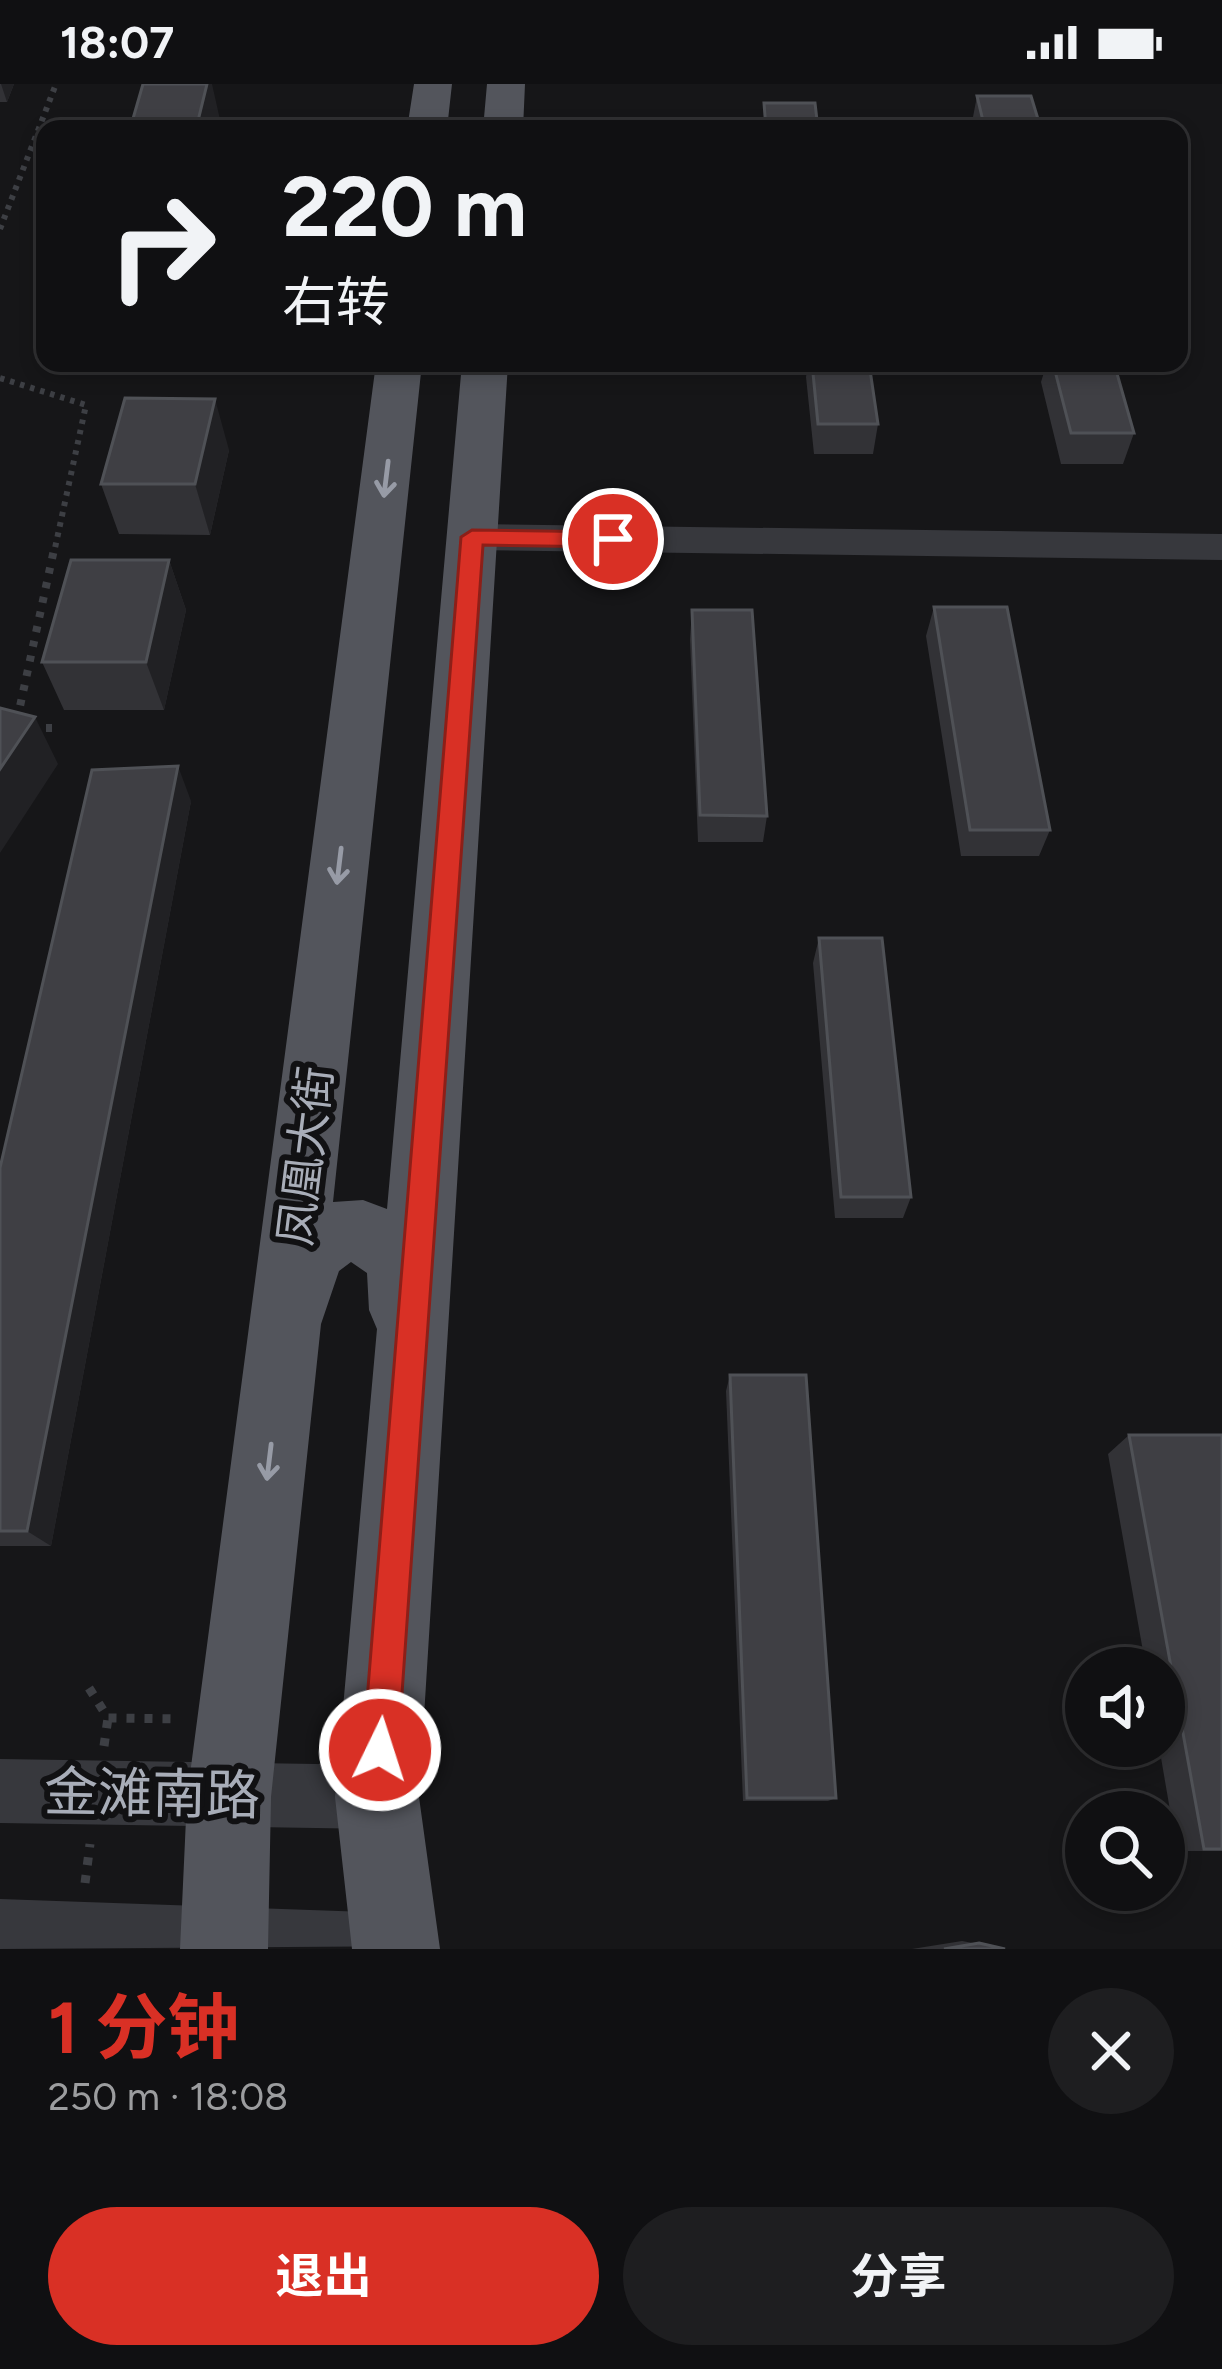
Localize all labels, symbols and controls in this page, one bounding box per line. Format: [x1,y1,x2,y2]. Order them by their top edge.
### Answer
text: 18:07 [60,15,174,69]
text: 220 m [282,156,527,257]
icon: right [84,168,240,324]
text: 右转 [282,270,390,335]
one-way arrow [374,459,396,498]
pin [562,488,664,590]
icon: arrive [580,506,646,572]
one-way arrow [328,846,350,885]
street label: 凤凰大街 [267,1063,343,1249]
one-way arrow [257,1442,279,1481]
map controls [1065,1647,1185,1911]
button: sound [1065,1647,1185,1767]
position arrow [317,1687,443,1813]
street label: 金滩南路 [43,1760,261,1828]
button: search [1065,1791,1185,1911]
text: 1 分钟 [48,1985,240,2071]
button: close [1048,1988,1174,2114]
text: 250 m · 18:08 [48,2073,288,2120]
button: 退出 [48,2207,599,2345]
button: 分享 [623,2207,1174,2345]

